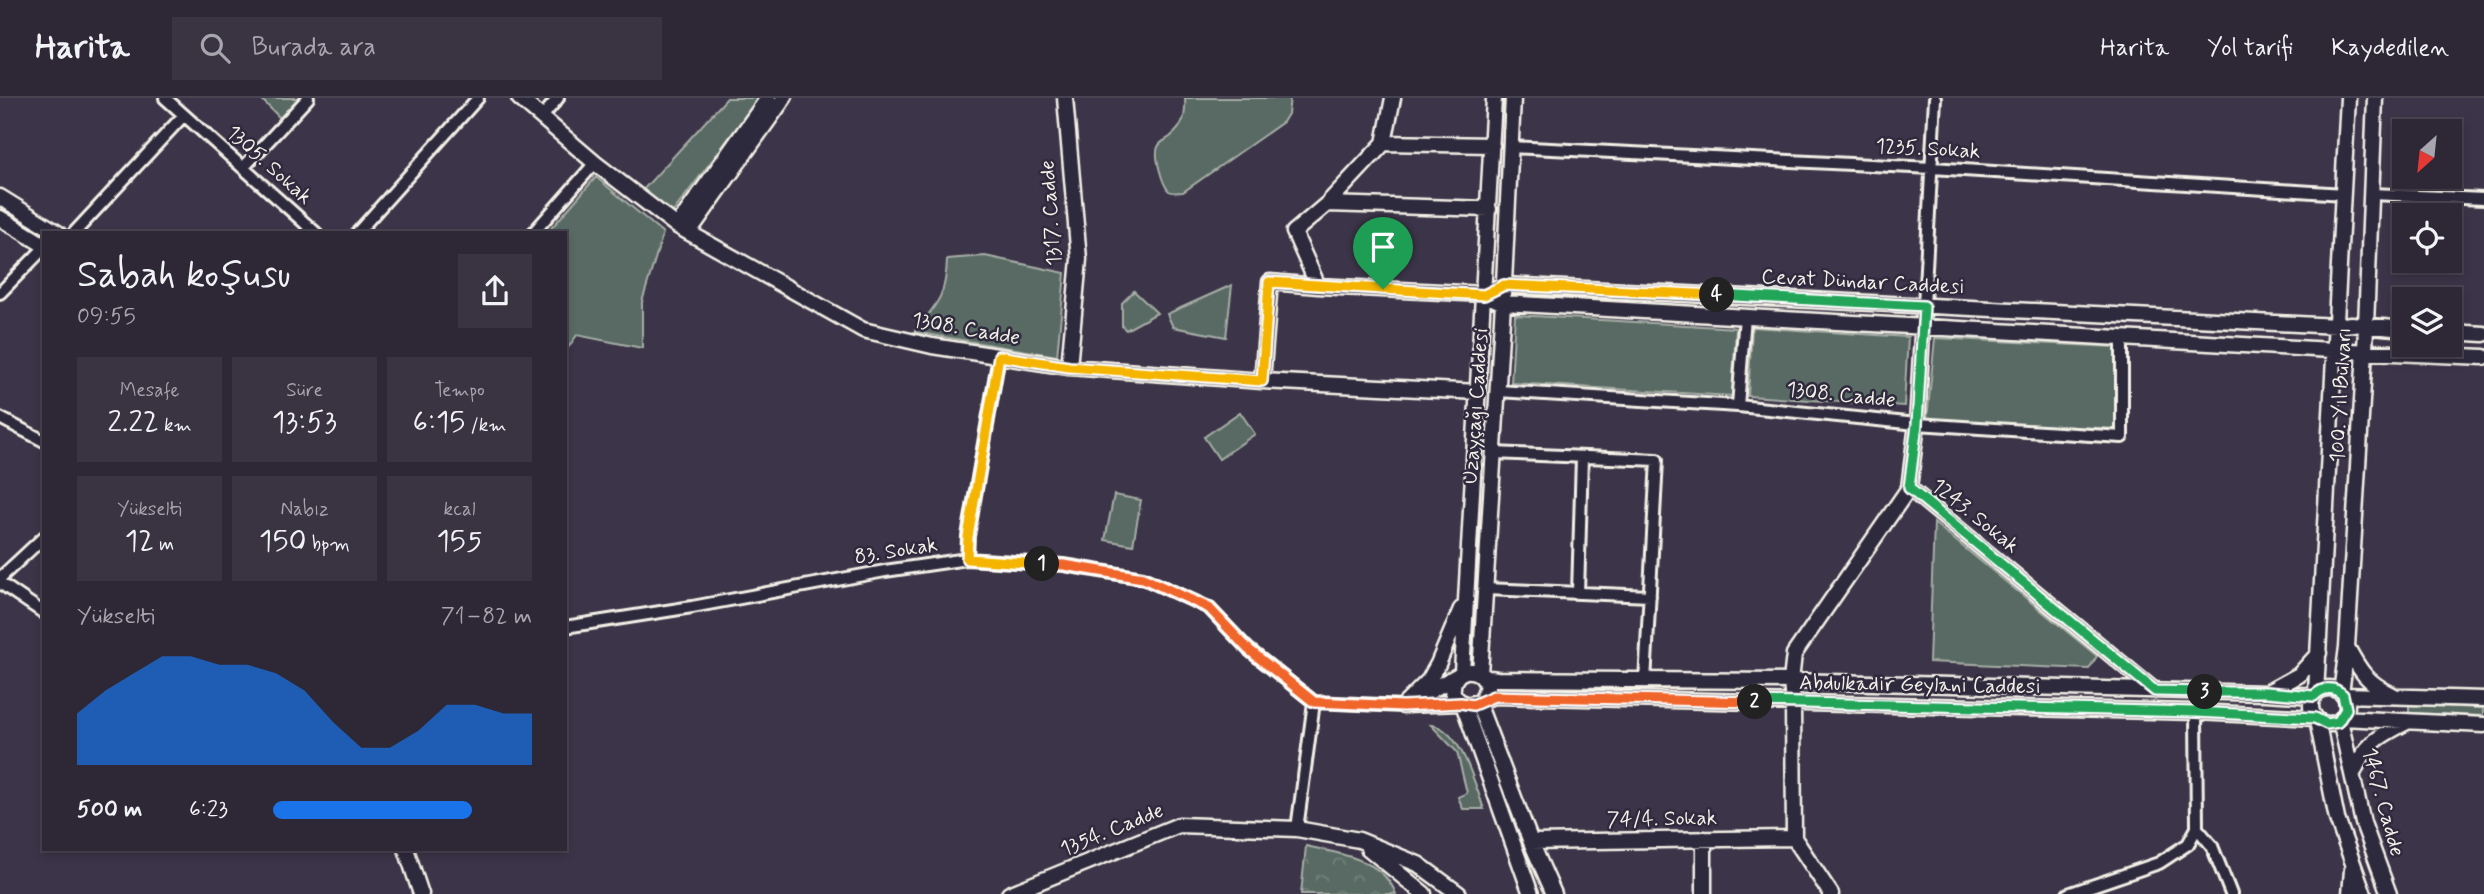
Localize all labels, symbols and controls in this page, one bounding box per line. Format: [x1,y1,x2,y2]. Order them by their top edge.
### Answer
search box [172,17,662,80]
text: Harita [35,26,130,70]
icon: search [196,29,234,67]
text: Burada ara [252,31,376,65]
text: Harita [2100,33,2169,64]
text: Yol tarifi [2207,33,2293,64]
text: Kaydedilen [2331,33,2449,64]
street label: 1305. Sokak [220,119,318,211]
north arrow [2392,119,2462,189]
map controls [2392,119,2462,357]
street label: 1235. Sokak [1875,132,1981,166]
street label: 1317. Cadde [1033,159,1069,267]
button: locate [2392,203,2462,273]
pin [1353,217,1413,289]
icon: arrive [1364,228,1402,266]
text: Sabah koşusu [77,251,291,300]
button: share [458,254,532,328]
street label: Cevat Dündar Caddesi [1760,263,1966,301]
pin: 4 [1700,278,1734,312]
text: 4 [1711,282,1722,307]
button: layers [2392,287,2462,357]
text: 09:55 [77,302,136,332]
street label: 1308. Cadde [910,306,1022,352]
street label: Uzayçağı Caddesi [1457,327,1495,485]
street label: 100. Yıl Bulvarı [2323,327,2359,463]
street label: 1308. Cadde [1785,375,1897,415]
text: Mesafe [120,378,179,403]
text: Süre [286,378,323,403]
text: Tempo [434,378,485,403]
text: 2.22 [107,403,159,442]
text: 13:53 [272,403,337,442]
text: 6:15 [413,403,465,442]
text: km [159,413,192,438]
text: /km [465,413,506,438]
street label: 1243. Sokak [1925,472,2025,560]
text: Yükselti [117,497,182,522]
text: Nabız [280,497,329,522]
text: kcal [444,497,475,522]
text: 12 [125,522,154,561]
text: 150 [259,522,307,561]
text: 155 [436,522,483,561]
street label: 83. Sokak [852,531,940,571]
text: m [154,532,174,557]
text: bpm [307,532,350,557]
pin: 1 [1024,546,1060,582]
text: 1 [1037,551,1046,576]
text: Yükselti [77,602,155,632]
text: 71–82 m [441,602,532,632]
street label: Abdulkadir Geylani Caddesi [1799,669,2041,701]
pin: 3 [2188,674,2222,710]
text: 3 [2200,679,2209,704]
pin: 2 [1738,684,1772,720]
text: 2 [1750,689,1759,714]
street label: 1467. Cadde [2355,745,2411,859]
text: 500 m [77,795,142,825]
text: 6:23 [189,795,228,825]
street label: 1354. Cadde [1056,797,1168,863]
street label: 74/4. Sokak [1607,804,1717,834]

